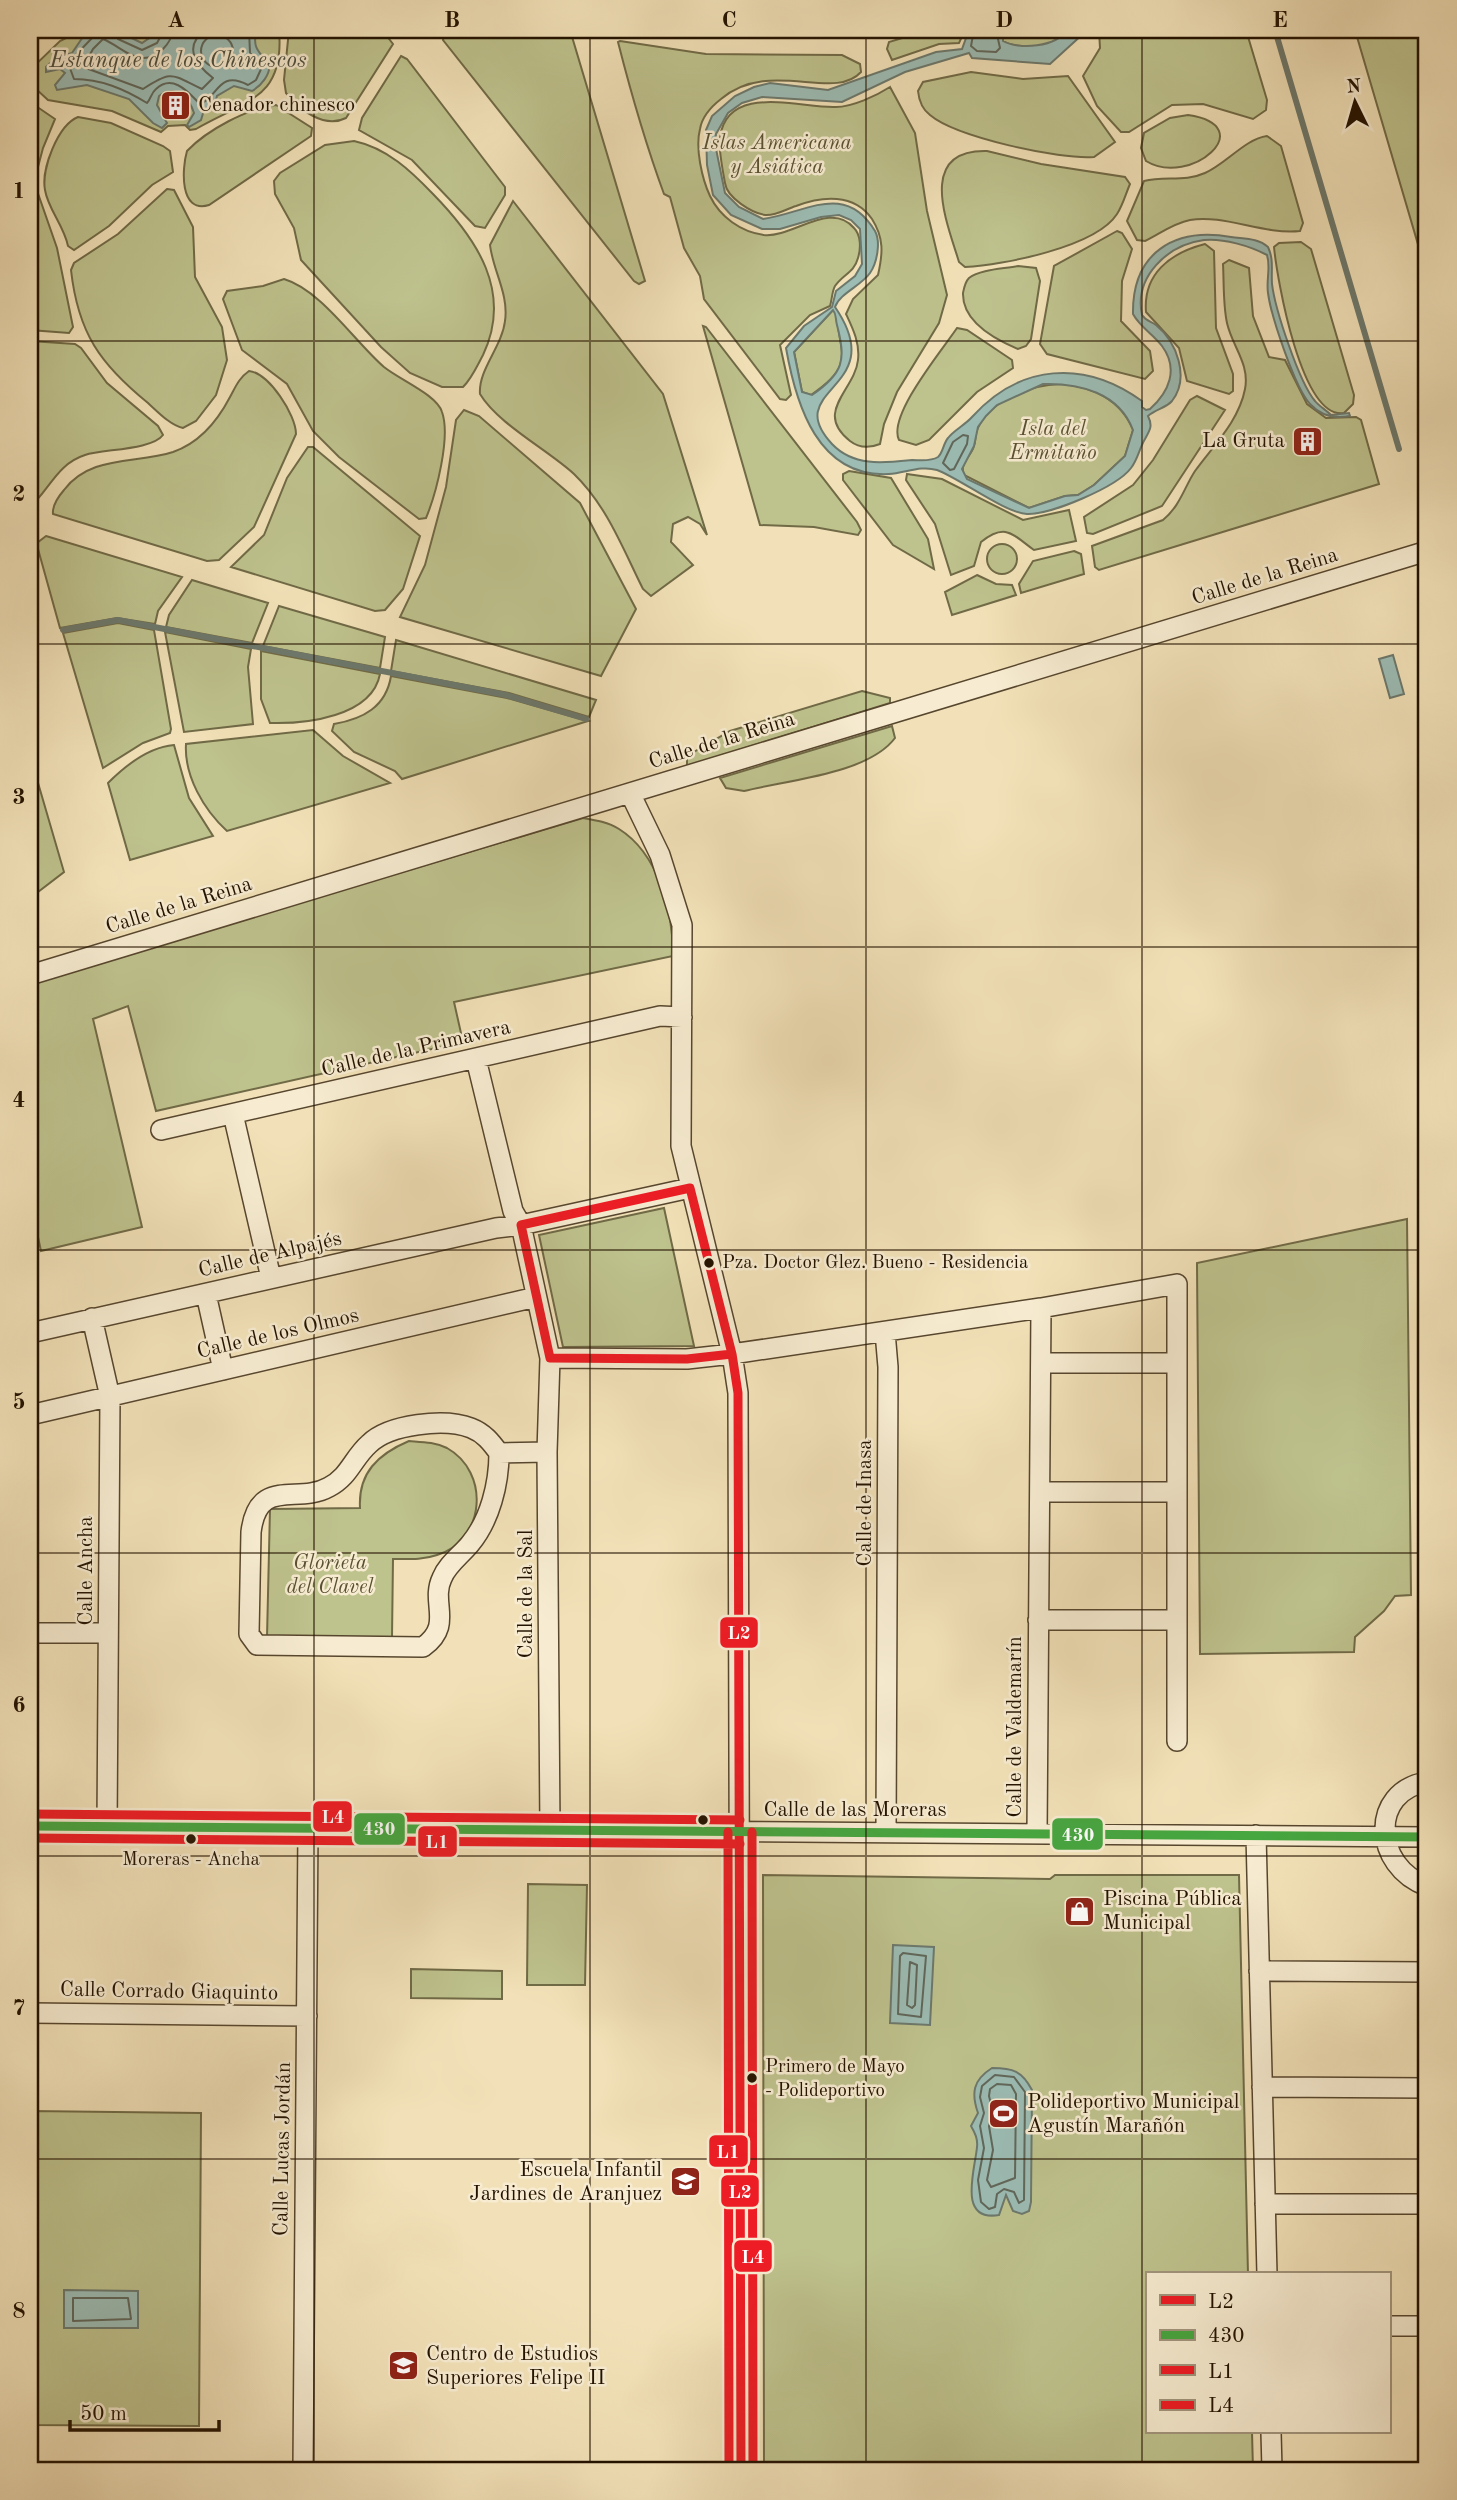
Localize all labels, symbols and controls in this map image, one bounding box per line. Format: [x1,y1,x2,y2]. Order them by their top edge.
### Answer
text: A [167,9,185,32]
text: B [444,9,460,32]
text: C [721,9,737,32]
text: D [995,9,1013,32]
text: E [1272,9,1288,32]
water label: Estanque de los Chinescos [48,49,307,73]
north arrow [1320,66,1390,136]
text: N [1346,77,1362,98]
building icon: Cenador chinesco [158,88,192,122]
place label: Cenador chinesco [198,95,355,116]
park label: Islas Americana y Asiática [701,133,852,178]
text: 1 [12,180,26,203]
park label: Isla del Ermitaño [1008,419,1097,464]
building icon: La Gruta [1291,424,1325,458]
place label: La Gruta [1202,431,1285,452]
text: 2 [12,483,26,506]
street label: Calle de la Reina [1189,545,1341,609]
street label: Calle de la Reina [646,709,798,773]
text: 3 [12,786,26,809]
street label: Calle de la Reina [103,874,255,938]
street label: Calle de la Primavera [319,1017,513,1081]
text: 4 [12,1089,26,1112]
street label: Calle de Alpajés [196,1228,344,1282]
place label: Pza. Doctor Glez. Bueno - Residencia [722,1254,1029,1273]
marker: Pza. Doctor Glez. Bueno - Residencia [702,1256,716,1270]
street label: Calle de los Olmos [195,1305,361,1363]
text: 5 [12,1391,26,1414]
street label: Calle de Inasa [855,1439,876,1567]
street label: Calle Ancha [76,1516,97,1626]
street label: Calle de la Sal [516,1529,537,1658]
park label: Glorieta del Clavel [286,1553,374,1598]
line badge: L2 [719,1616,759,1649]
text: L2 [727,1625,751,1644]
street label: Calle de Valdemarín [1005,1636,1026,1818]
text: 6 [12,1694,26,1717]
line badge: L4 [312,1800,353,1833]
street label: Calle de las Moreras [763,1800,947,1821]
text: L4 [321,1809,345,1828]
line badge: 430 [353,1812,406,1846]
unlabelled marker [696,1813,710,1827]
line badge: 430 [1051,1817,1104,1851]
text: 430 [362,1821,396,1840]
line badge: L1 [417,1825,458,1858]
text: 430 [1061,1827,1095,1846]
marker: Moreras - Ancha [184,1832,198,1846]
text: L1 [425,1834,449,1853]
place label: Moreras - Ancha [122,1851,260,1870]
place label: Piscina Pública Municipal [1103,1889,1242,1934]
shop icon: Piscina Pública Municipal [1063,1894,1097,1928]
street label: Calle Corrado Giaquinto [60,1980,278,2004]
text: 7 [12,1997,26,2020]
place label: Primero de Mayo - Polideportivo [765,2058,905,2101]
street label: Calle Lucas Jordán [271,2062,295,2236]
marker: Primero de Mayo - Polideportivo [745,2071,759,2085]
place label: Polideportivo Municipal Agustín Marañón [1027,2092,1240,2137]
sports icon: Polideportivo Municipal Agustín Marañón [987,2097,1021,2131]
line badge: L1 [708,2134,749,2168]
text: L1 [716,2144,740,2163]
place label: Escuela Infantil Jardines de Aranjuez [469,2160,662,2205]
school or university icon: Escuela Infantil Jardines de Aranjuez [668,2165,702,2199]
line badge: L2 [720,2174,760,2208]
text: L2 [728,2184,752,2203]
line badge: L4 [733,2239,773,2273]
text: L4 [741,2249,765,2268]
legend [1146,2272,1390,2434]
text: L2 [1208,2292,1234,2313]
text: 8 [12,2300,26,2323]
text: 430 [1208,2326,1245,2347]
place label: Centro de Estudios Superiores Felipe II [426,2344,605,2389]
school or university icon: Centro de Estudios Superiores Felipe II [386,2349,420,2383]
text: L1 [1208,2362,1234,2383]
scale bar [70,2388,219,2432]
text: L4 [1208,2396,1234,2417]
text: 50 m [80,2404,127,2425]

